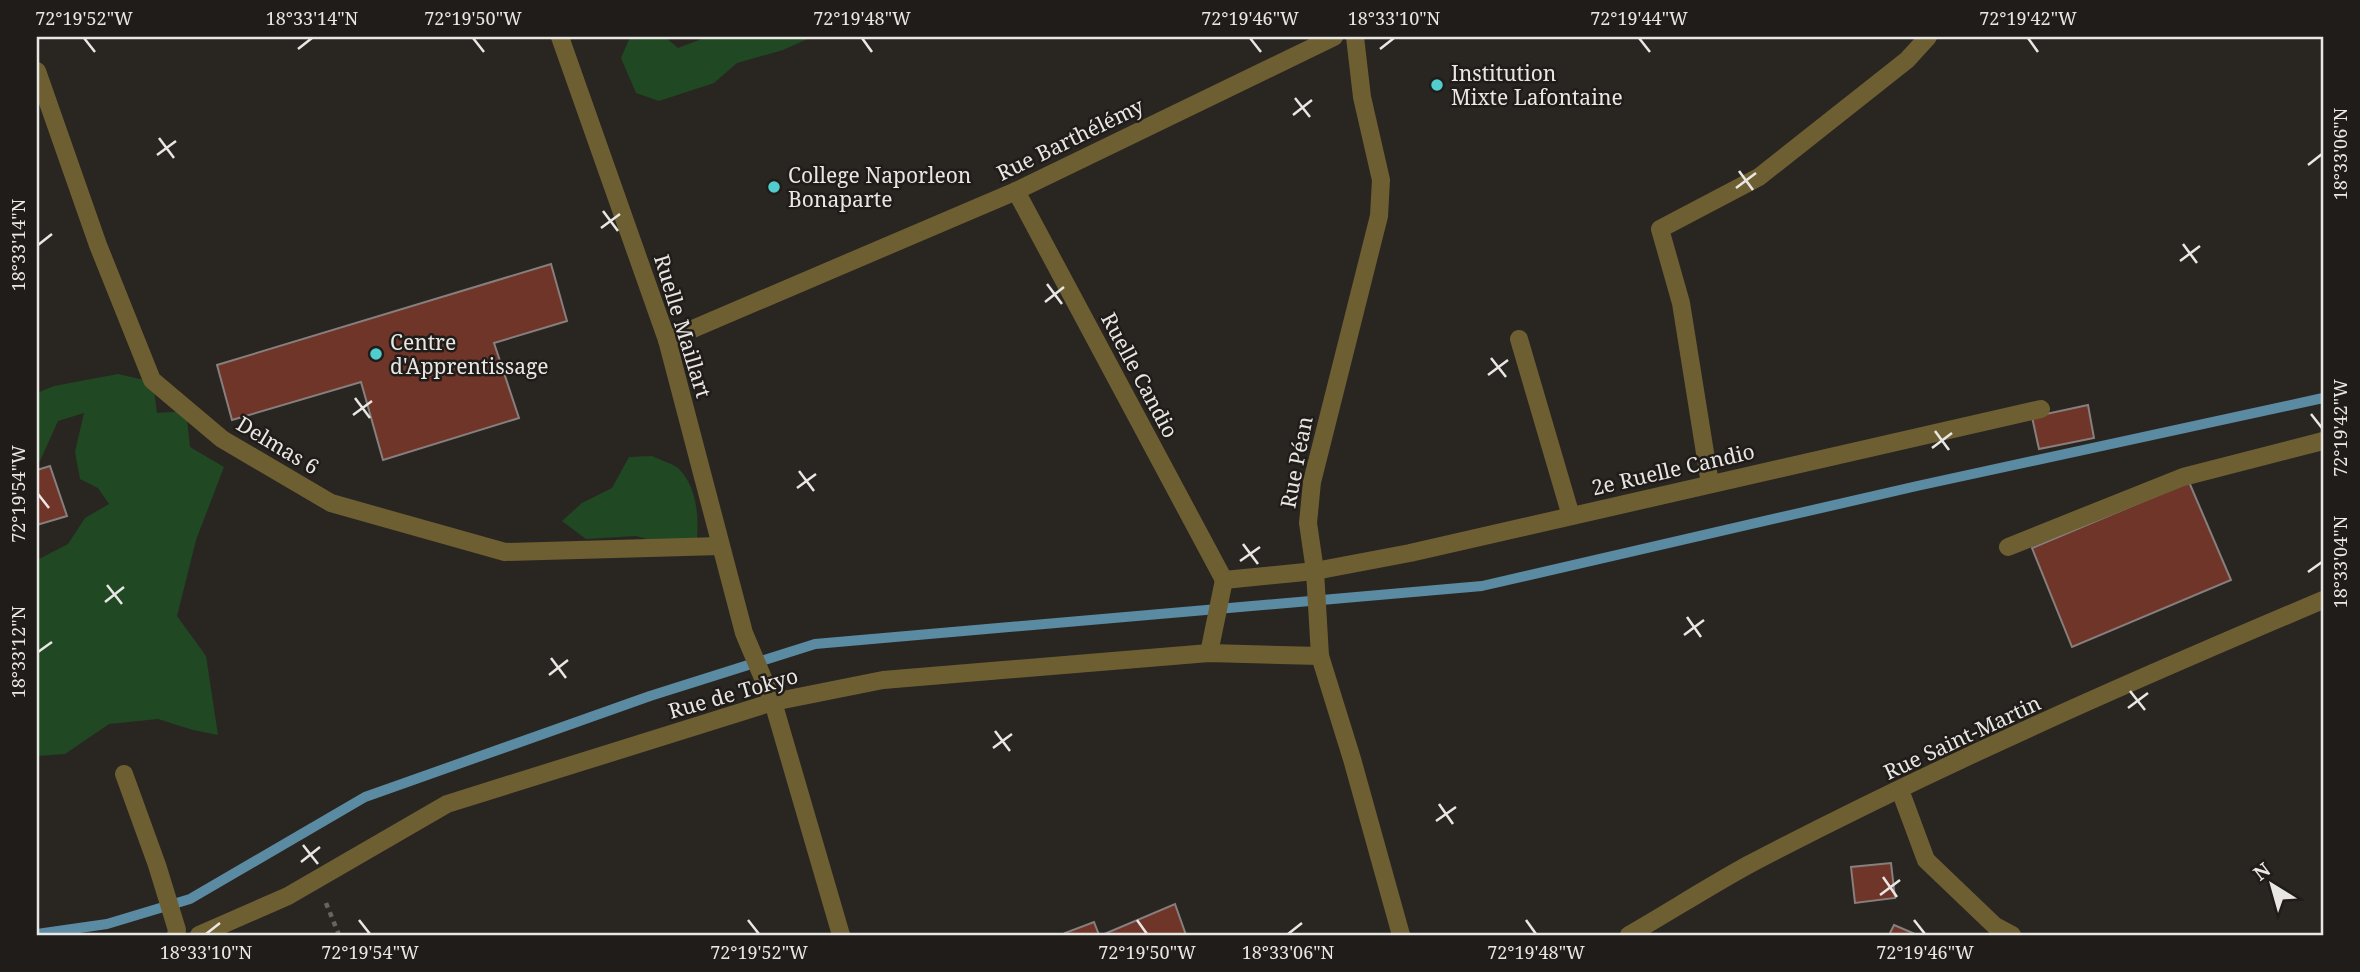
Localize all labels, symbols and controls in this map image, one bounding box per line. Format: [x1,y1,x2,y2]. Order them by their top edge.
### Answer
text: 72°19'52"W [35,6,133,30]
text: 18°33'14"N [266,6,359,30]
text: 72°19'50"W [424,6,522,30]
text: 72°19'48"W [813,6,911,30]
text: 72°19'46"W [1201,6,1299,30]
text: 18°33'10"N [1348,6,1441,30]
text: 72°19'44"W [1590,6,1688,30]
text: 72°19'42"W [1979,6,2077,30]
place label: Institution Mixte Lafontaine [1451,59,1623,111]
marker: Institution Mixte Lafontaine [1429,77,1445,93]
street label: Rue Barthélémy [992,91,1148,187]
text: 18°33'06"N [2328,107,2352,200]
place label: College Naporleon Bonaparte [788,161,971,213]
marker: College Naporleon Bonaparte [766,179,782,195]
text: 18°33'14"N [6,198,30,291]
street label: Ruelle Maillart [648,251,718,401]
street label: Ruelle Candio [1095,307,1185,443]
place label: Centre d'Apprentissage [390,328,549,380]
marker: Centre d'Apprentissage [368,346,384,362]
text: 72°19'42"W [2328,379,2352,477]
street label: Delmas 6 [232,409,324,481]
street label: Rue Péan [1273,414,1319,510]
street label: 2e Ruelle Candio [1589,437,1757,501]
text: 72°19'54"W [6,445,30,543]
text: 18°33'04"N [2328,515,2352,608]
text: 18°33'12"N [6,605,30,698]
street label: Rue de Tokyo [665,661,801,725]
street label: Rue Saint-Martin [1879,688,2045,786]
north arrow [2238,850,2308,920]
text: N [2248,857,2276,886]
text: 18°33'10"N [160,940,253,964]
text: 72°19'54"W [321,940,419,964]
text: 72°19'52"W [710,940,808,964]
text: 72°19'50"W [1098,940,1196,964]
text: 18°33'06"N [1242,940,1335,964]
text: 72°19'48"W [1487,940,1585,964]
text: 72°19'46"W [1876,940,1974,964]

